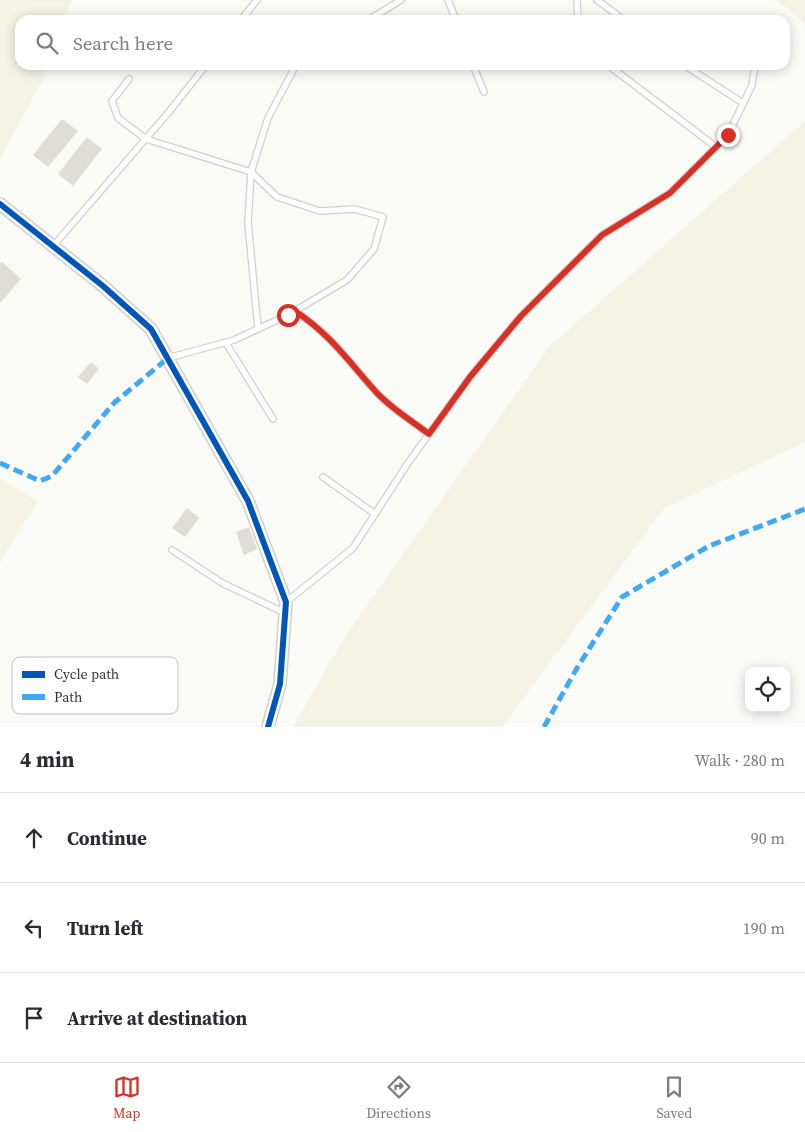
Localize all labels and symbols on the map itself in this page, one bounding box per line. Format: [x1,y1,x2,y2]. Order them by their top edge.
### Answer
route end [717,124,740,147]
route start [277,304,300,327]
legend [12,657,178,714]
text: Cycle path [54,664,119,684]
text: Path [54,687,82,707]

